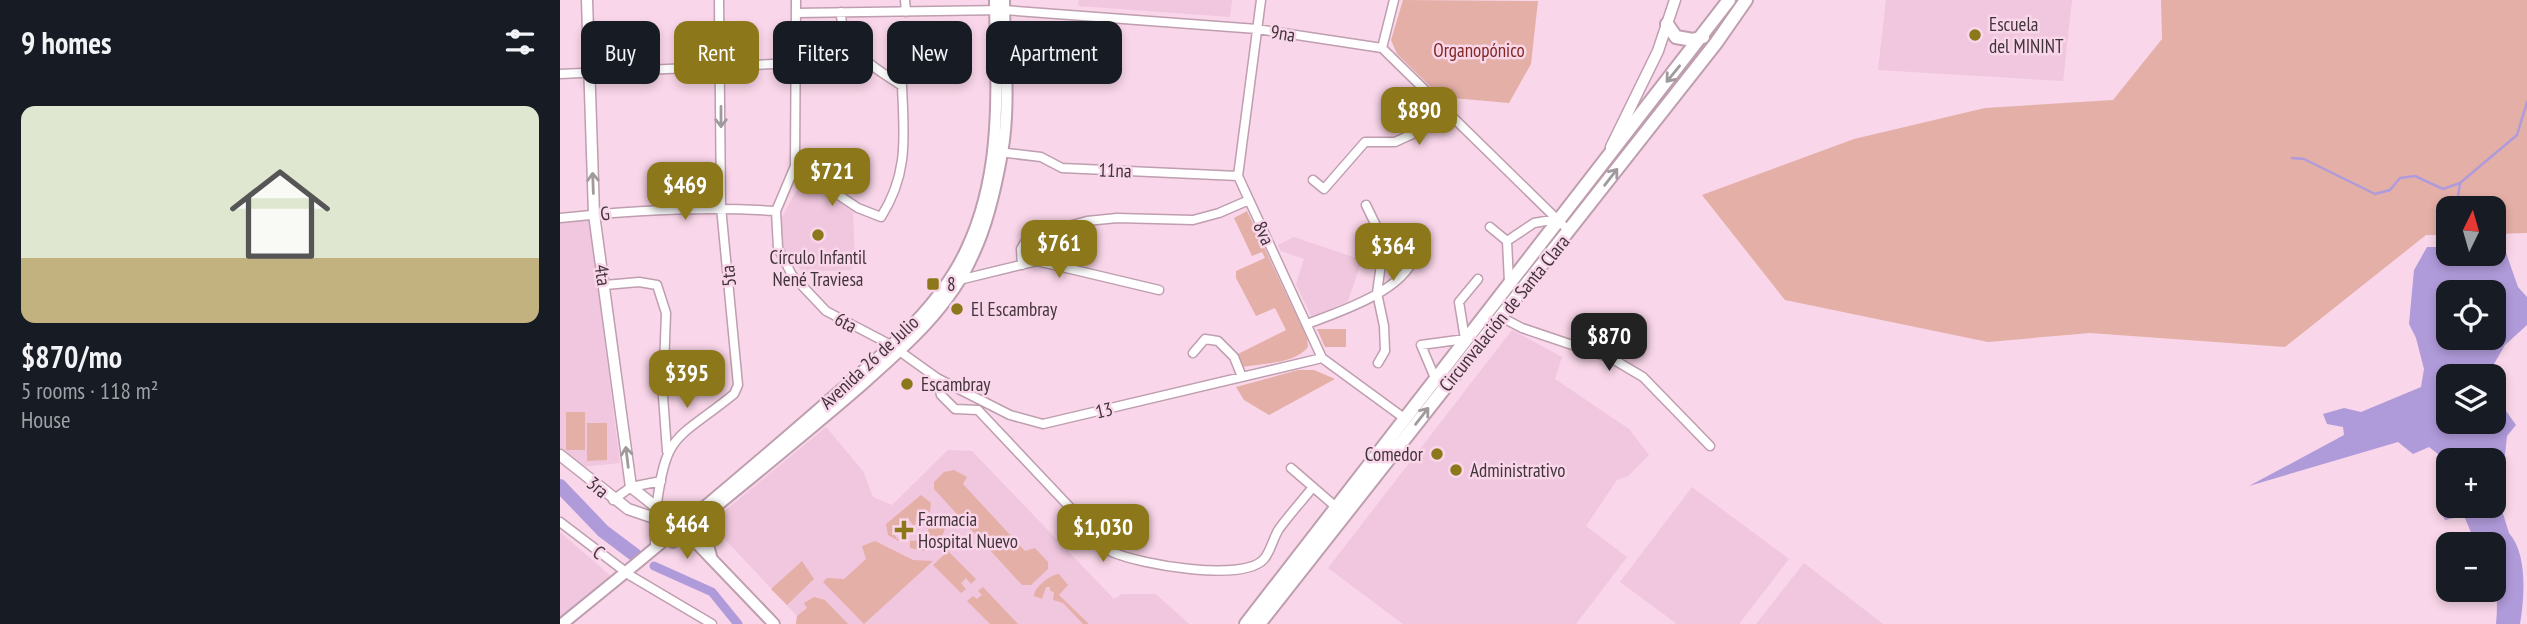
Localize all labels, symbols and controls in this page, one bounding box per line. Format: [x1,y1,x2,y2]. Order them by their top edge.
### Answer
place label: Escuela del MININT [1989,12,2064,58]
street label: 9na [1269,19,1297,47]
chip: Buy [581,21,660,84]
chip: Rent [674,21,759,84]
chip: Filters [773,21,873,84]
chip: New [887,21,972,84]
chip: Apartment [986,21,1122,84]
text: 9 homes [21,23,112,62]
icon: filters [501,23,539,61]
marker: Escuela del MININT [1967,27,1983,43]
park label: Organopónico [1433,38,1525,62]
one-way arrow [1665,64,1680,82]
pin: $890 [1378,88,1460,147]
text: $890 [1397,95,1441,124]
one-way arrow [714,105,728,128]
pin: $721 [791,148,873,208]
icon: home [217,151,343,277]
text: $721 [810,156,854,185]
street label: 11na [1098,157,1132,183]
pin: $469 [644,162,726,222]
one-way arrow [1604,168,1619,187]
text: $469 [663,170,707,199]
one-way arrow [586,172,600,195]
north arrow [2436,196,2506,266]
map controls [2436,196,2506,602]
street label: G [599,201,611,225]
street label: 8va [1248,217,1280,249]
pin: $761 [1018,220,1100,280]
pin: $364 [1352,224,1434,283]
marker: Círculo Infantil Nené Traviesa [810,227,826,243]
text: $761 [1037,228,1081,257]
street label: Circunvalación de Santa Clara [1433,230,1575,396]
text: $364 [1371,231,1415,260]
place label: Círculo Infantil Nené Traviesa [769,245,867,291]
street label: 4ta [590,263,616,287]
street label: 5ta [715,264,741,288]
place label: 8 [947,272,956,296]
marker: 8 [925,276,941,292]
button: locate [2436,280,2506,350]
place label: El Escambray [971,297,1058,321]
marker: El Escambray [949,301,965,317]
street label: 6ta [831,306,861,338]
street label: Avenida 26 de Julio [814,310,924,414]
pin: $870 [1568,314,1650,373]
text: $870 [1587,321,1631,350]
text: $870/mo [21,337,122,376]
pin: $395 [646,350,728,410]
text: $395 [665,358,709,387]
button: layers [2436,364,2506,434]
place label: Escambray [921,372,991,396]
text: 5 rooms · 118 m² [21,376,158,405]
marker: Escambray [899,376,915,392]
street label: 13 [1093,396,1115,424]
text: House [21,405,71,434]
one-way arrow [1414,407,1429,426]
place label: Comedor [1365,442,1424,466]
one-way arrow [621,446,634,469]
marker: Comedor [1429,446,1445,462]
button: + [2436,448,2506,518]
place label: Administrativo [1470,458,1566,482]
marker: Administrativo [1448,462,1464,478]
street label: 3ra [582,471,614,503]
pin: $464 [646,502,728,561]
pin: $1,030 [1046,504,1160,564]
place label: Farmacia Hospital Nuevo [918,507,1018,553]
text: $464 [665,509,709,538]
text: $1,030 [1073,512,1133,541]
marker: Farmacia Hospital Nuevo [896,522,912,538]
button: − [2436,532,2506,602]
street label: C [588,540,610,564]

